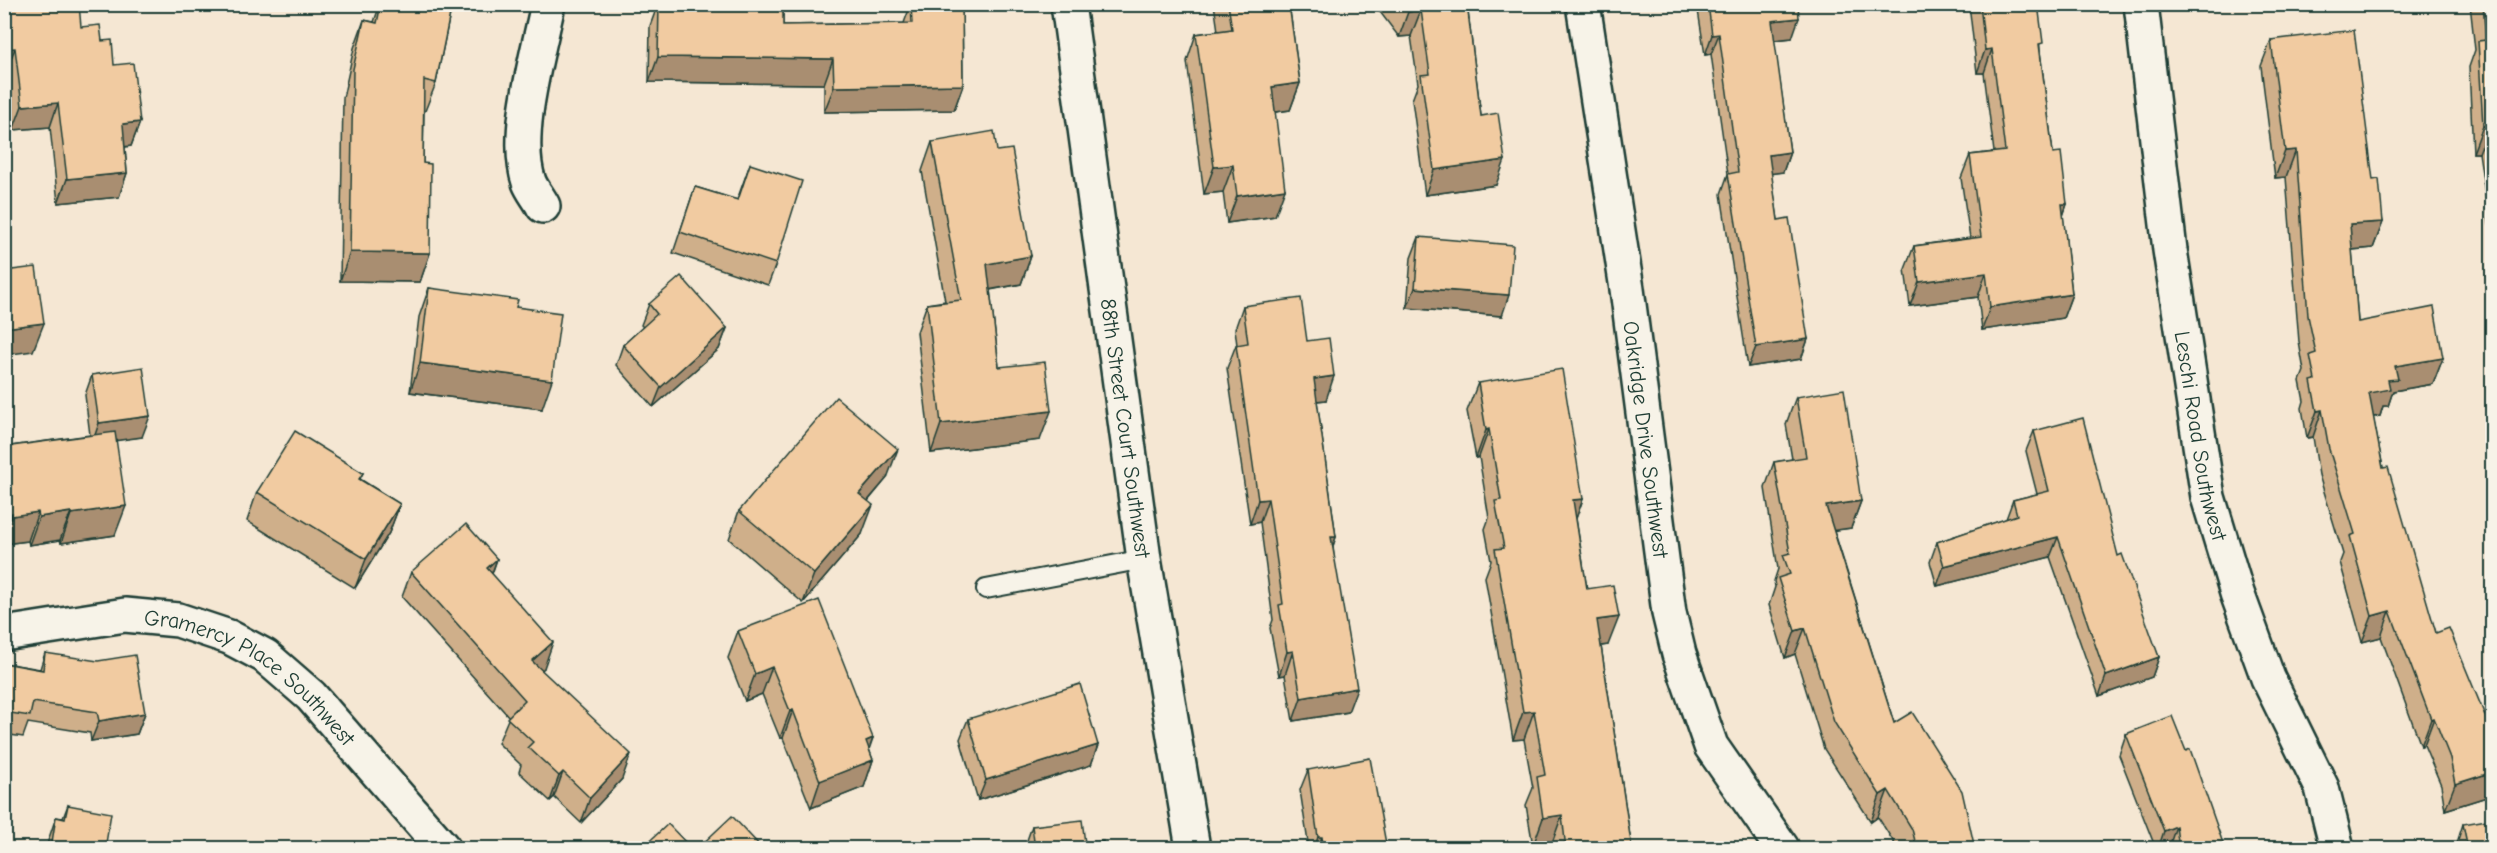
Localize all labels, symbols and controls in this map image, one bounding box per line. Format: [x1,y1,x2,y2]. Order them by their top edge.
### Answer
street label: 88th Street Court Southwest [1094,297,1156,560]
street label: Oakridge Drive Southwest [1617,319,1674,560]
street label: Leschi Road Southwest [2169,329,2233,545]
street label: Gramercy Place Southwest [143,605,361,752]

